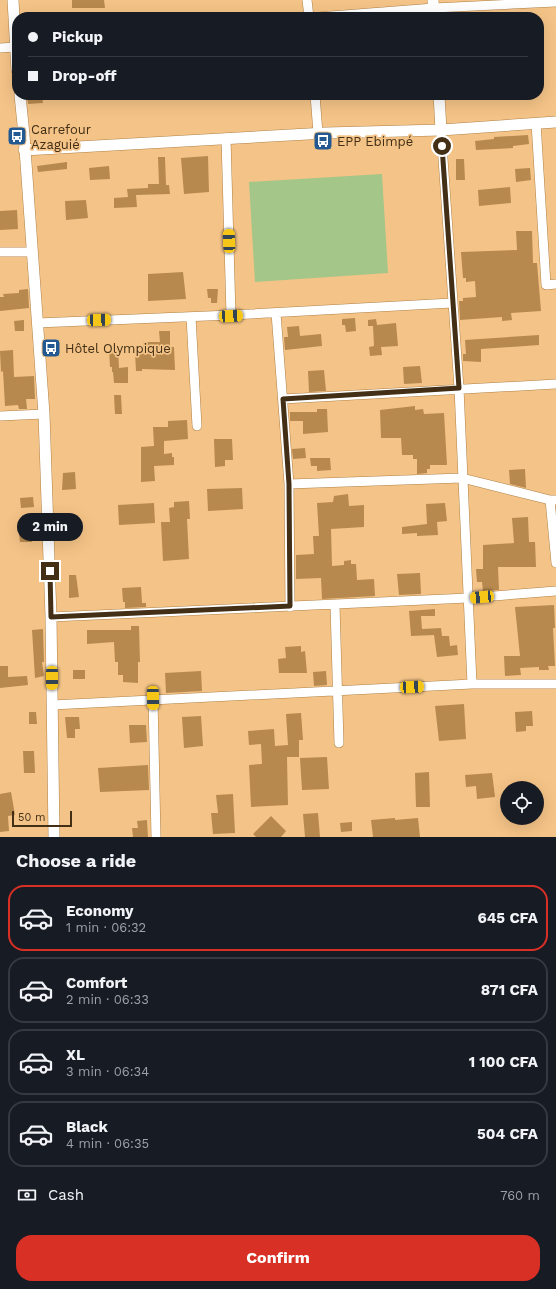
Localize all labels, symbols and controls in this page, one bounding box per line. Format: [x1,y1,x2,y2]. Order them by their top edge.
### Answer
text: Pickup [52,28,103,46]
text: Drop-off [52,67,117,85]
place label: Carrefour Azaguié [31,122,91,152]
bus stop icon: Carrefour Azaguié [6,125,28,147]
bus stop icon: EPP Ebimpé [312,130,334,152]
place label: EPP Ebimpé [337,134,413,149]
route start [433,137,451,155]
car [223,229,235,253]
car [219,309,243,323]
car [87,314,111,326]
bus stop icon: Hôtel Olympique [40,337,62,359]
place label: Hôtel Olympique [65,341,171,356]
callout: 2 min [17,513,83,541]
text: 2 min [32,519,68,534]
route end [41,562,59,580]
car [470,590,494,604]
car [46,666,58,690]
car [400,680,424,694]
car [147,686,159,710]
map controls [500,781,544,825]
button: locate [500,781,544,825]
scale bar [12,809,72,828]
text: 50 m [18,811,45,824]
text: Choose a ride [16,850,136,871]
icon: car [18,900,54,936]
text: Economy [66,902,133,920]
text: 645 CFA [477,909,538,927]
text: 1 min · 06:32 [66,920,146,935]
icon: car [18,972,54,1008]
text: Comfort [66,974,127,992]
text: 871 CFA [481,981,538,999]
text: 2 min · 06:33 [66,992,149,1007]
icon: car [18,1044,54,1080]
text: XL [66,1046,85,1064]
text: 1 100 CFA [469,1053,538,1071]
text: 3 min · 06:34 [66,1064,149,1079]
icon: car [18,1116,54,1152]
text: Black [66,1118,108,1136]
text: 504 CFA [477,1125,538,1143]
text: 4 min · 06:35 [66,1136,149,1151]
icon: cash [16,1184,38,1206]
text: Cash [48,1186,84,1204]
text: 760 m [500,1188,540,1203]
button: Confirm [16,1235,540,1281]

